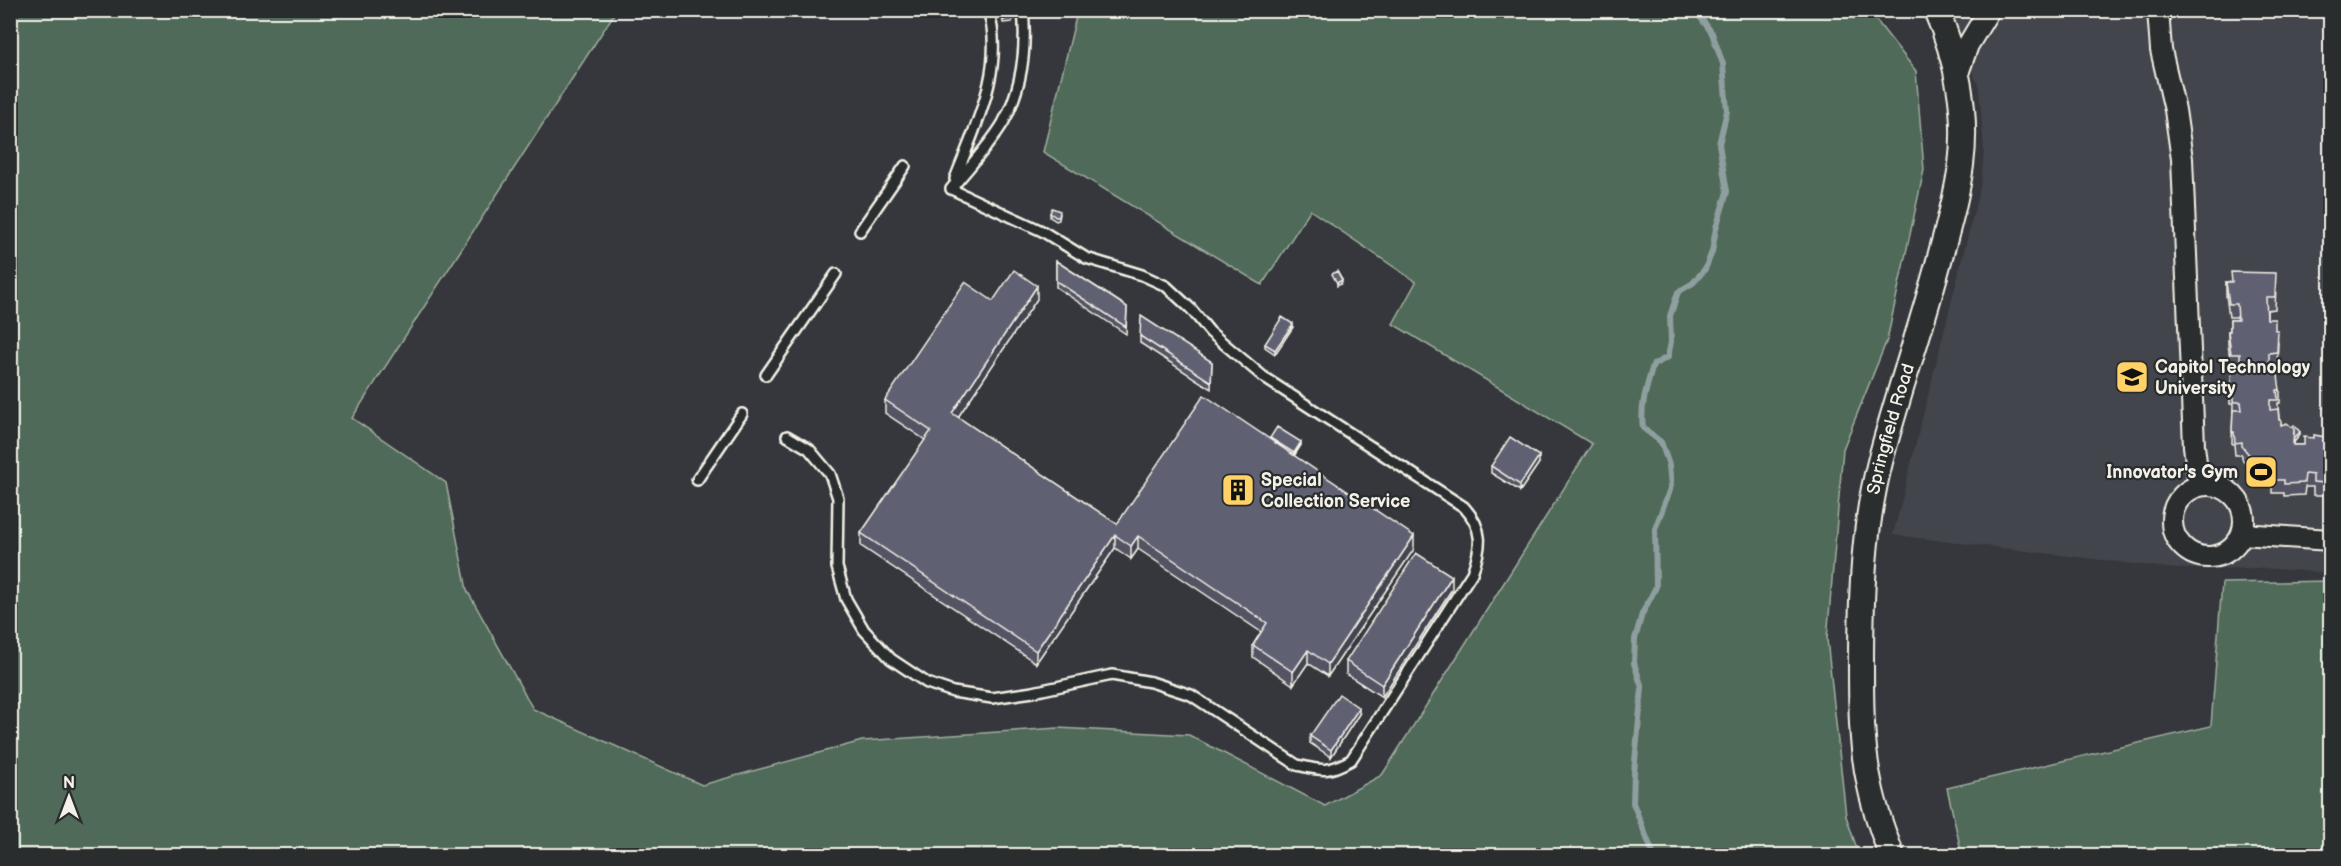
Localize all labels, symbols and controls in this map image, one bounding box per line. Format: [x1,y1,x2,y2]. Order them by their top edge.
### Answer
place label: Capitol Technology University [2155,357,2311,399]
school or university icon: Capitol Technology University [2114,359,2150,395]
street label: Springfield Road [1863,361,1919,496]
sports icon: Innovator's Gym [2243,454,2279,490]
place label: Innovator's Gym [2106,462,2238,483]
place label: Special Collection Service [1261,470,1410,512]
building icon: Special Collection Service [1220,472,1256,508]
north arrow [39,767,99,827]
text: N [63,774,75,793]

